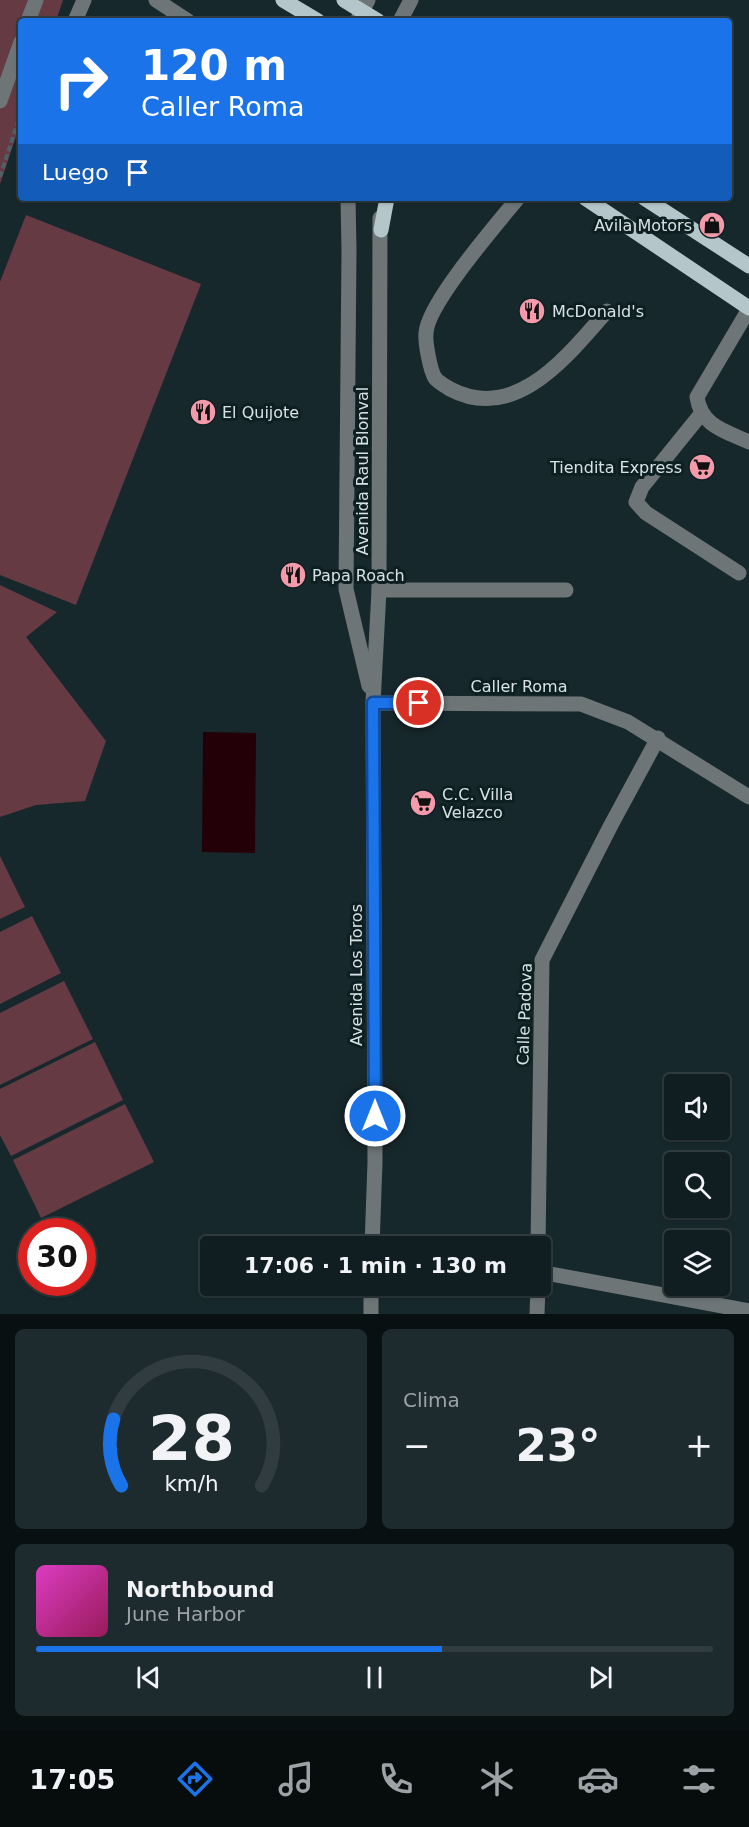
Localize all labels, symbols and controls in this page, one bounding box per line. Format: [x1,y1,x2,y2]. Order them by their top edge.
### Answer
text: 120 m [141,41,287,90]
icon: right [42,42,120,120]
text: Caller Roma [141,91,305,122]
icon: arrive [121,156,154,189]
text: Luego [42,160,109,185]
shop icon: Avila Motors [697,210,727,240]
place label: Avila Motors [594,216,692,235]
restaurant icon: McDonald's [517,296,547,326]
place label: McDonald's [552,302,644,321]
street label: Avenida Raul Blonval [353,387,372,555]
restaurant icon: El Quijote [188,397,218,427]
place label: El Quijote [222,403,299,422]
supermarket icon: Tiendita Express [687,452,717,482]
place label: Tiendita Express [549,458,682,477]
restaurant icon: Papa Roach [278,560,308,590]
place label: Papa Roach [312,566,405,585]
pin [393,677,444,728]
street label: Caller Roma [471,677,567,696]
icon: arrive [402,686,435,719]
place label: C.C. Villa Velazco [442,785,513,822]
supermarket icon: C.C. Villa Velazco [408,788,438,818]
street label: Avenida Los Toros [347,904,366,1046]
street label: Calle Padova [513,962,536,1066]
map controls [664,1074,730,1296]
button: sound [664,1074,730,1140]
position arrow [343,1084,407,1148]
button: search [664,1152,730,1218]
speed limit sign: 30 [18,1218,96,1296]
button: layers [664,1230,730,1296]
text: 17:06 · 1 min · 130 m [244,1253,507,1278]
text: Clima [403,1388,460,1412]
text: 28 [148,1402,234,1475]
text: 23° [515,1419,601,1472]
text: − [403,1426,431,1465]
text: + [685,1426,713,1465]
text: km/h [164,1471,218,1496]
text: Northbound [126,1577,275,1602]
text: June Harbor [126,1602,245,1626]
icon: previous [132,1661,165,1694]
icon: pause [358,1661,391,1694]
icon: next [584,1661,617,1694]
icon: directions [174,1758,216,1800]
icon: music [275,1758,317,1800]
icon: phone [375,1758,417,1800]
icon: climate [476,1758,518,1800]
icon: car [577,1758,619,1800]
icon: filters [678,1758,720,1800]
text: 17:05 [29,1764,115,1795]

